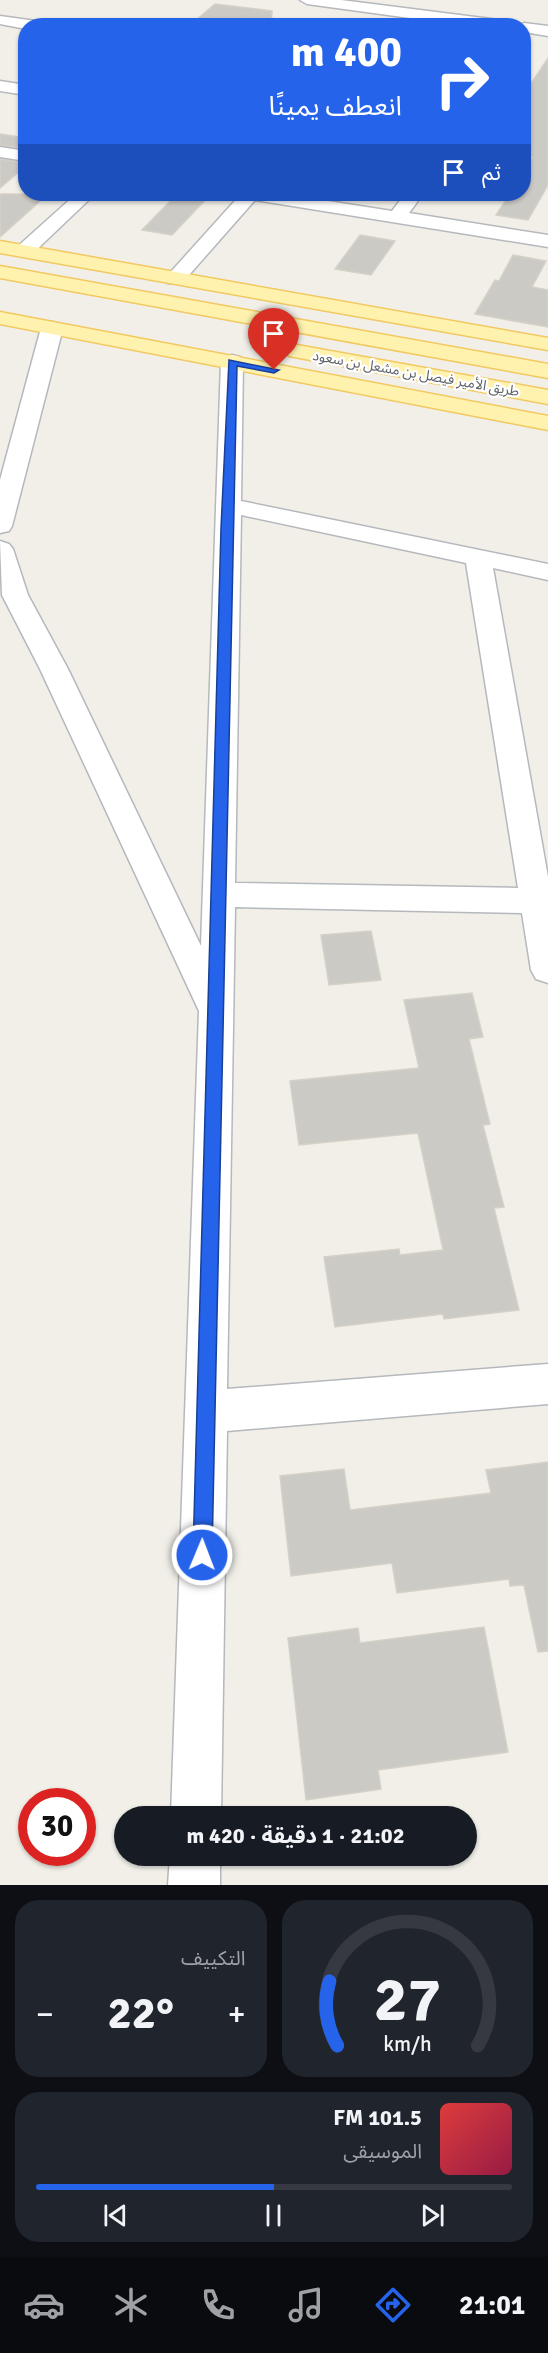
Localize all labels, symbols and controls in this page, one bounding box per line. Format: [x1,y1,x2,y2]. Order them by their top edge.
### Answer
text: 400 m [291,27,402,78]
icon: right [423,42,501,120]
text: انعطف يمينًا [269,90,402,123]
icon: arrive [437,156,470,189]
text: ثم [482,159,501,186]
pin [248,308,299,370]
icon: arrive [257,317,290,350]
street label: طريق الأمير فيصل بن مشعل بن سعود [311,347,521,401]
position arrow [170,1523,234,1587]
speed limit sign: 30 [18,1788,96,1866]
text: 21:02 · 1 دقيقة · 420 m [186,1822,405,1849]
text: التكييف [181,1946,246,1971]
text: 27 [374,1961,441,2038]
text: 22° [107,1986,174,2041]
text: − [36,1994,54,2035]
text: + [228,1994,245,2035]
text: km/h [383,2031,432,2057]
text: 101.5 FM [333,2104,422,2131]
text: الموسيقى [343,2139,422,2164]
icon: previous [99,2199,132,2232]
icon: pause [257,2199,290,2232]
icon: next [416,2199,449,2232]
icon: car [23,2284,65,2326]
icon: climate [110,2284,152,2326]
icon: phone [197,2284,239,2326]
icon: music [285,2284,327,2326]
icon: directions [372,2284,414,2326]
text: 21:01 [459,2289,525,2322]

